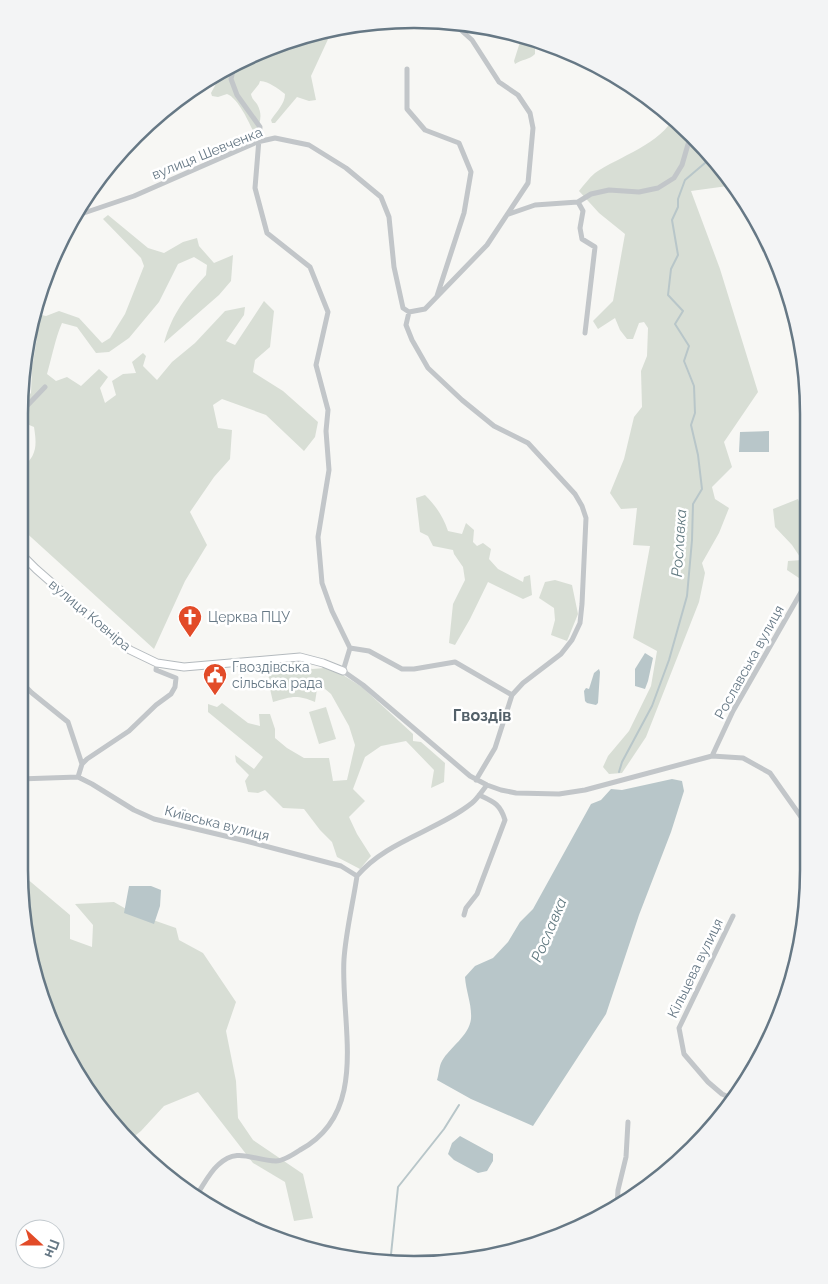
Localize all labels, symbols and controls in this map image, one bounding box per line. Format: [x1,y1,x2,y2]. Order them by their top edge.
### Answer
street label: вулиця Шевченка [149,124,265,182]
water label: Рославка [668,509,690,577]
street label: вулиця Ковніра [46,576,134,654]
street label: Рославська вулиця [711,602,787,722]
church icon: Церква ПЦУ [177,604,203,638]
place label: Церква ПЦУ [208,609,290,625]
place label: Гвоздівська сільська рада [232,659,323,691]
public building icon: Гвоздівська сільська рада [202,662,228,696]
district label: Гвоздів [453,706,511,725]
street label: Київська вулиця [163,802,271,844]
water label: Рославка [527,895,571,965]
street label: Кільцева вулиця [664,916,726,1020]
north arrow [15,1219,65,1269]
text: Пн [41,1237,63,1260]

